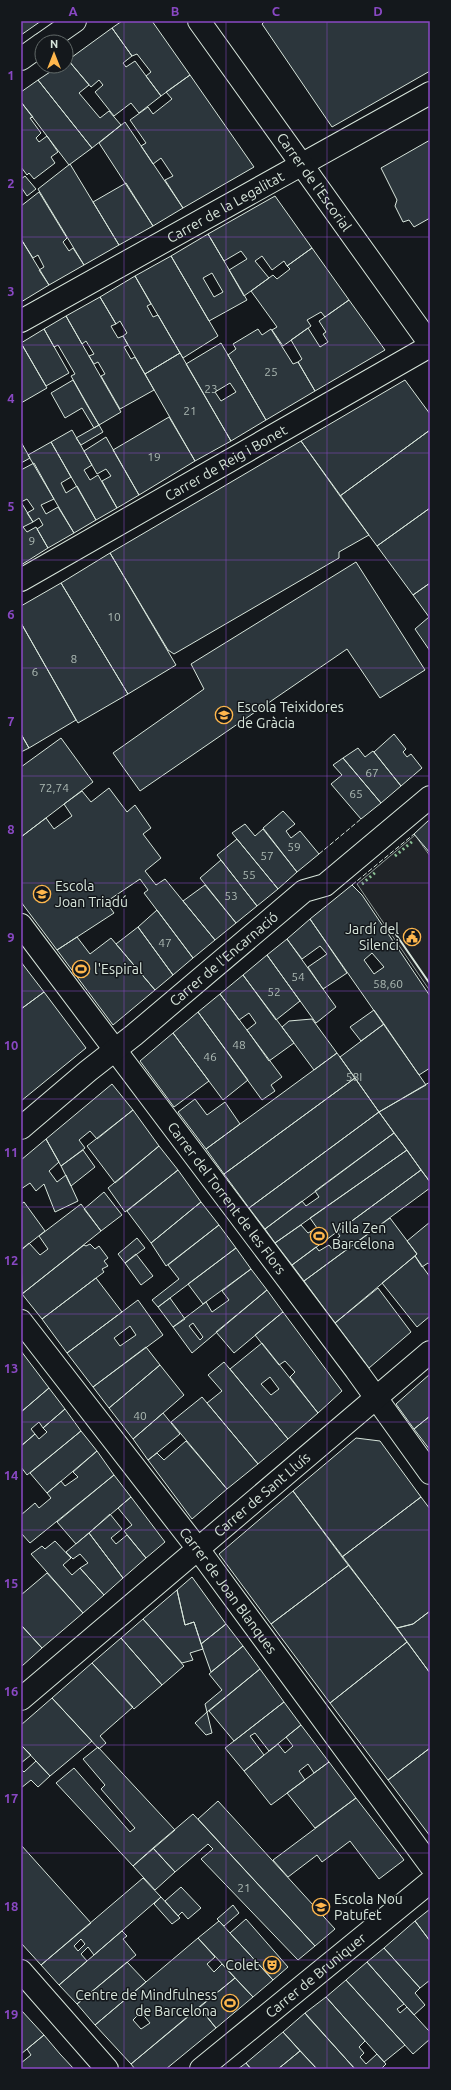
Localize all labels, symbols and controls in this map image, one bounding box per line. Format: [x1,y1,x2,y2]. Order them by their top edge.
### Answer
text: A [68,4,78,18]
text: B [171,4,180,18]
text: C [272,4,281,18]
text: D [373,4,383,18]
north arrow [34,34,74,74]
text: N [50,38,58,50]
text: 1 [7,68,15,82]
street label: Carrer de l'Escorial [274,130,355,235]
street label: Carrer de la Legalitat [164,168,287,246]
text: 2 [7,176,15,190]
text: 3 [7,284,15,298]
house number: 25 [264,365,278,378]
house number: 23 [204,382,218,395]
text: 4 [7,391,15,405]
house number: 21 [183,404,197,417]
street label: Carrer de Reig i Bonet [162,421,290,504]
house number: 19 [147,450,161,463]
text: 5 [7,499,15,513]
house number: 9 [29,534,35,547]
text: 6 [7,607,15,621]
house number: 10 [107,610,121,623]
house number: 8 [71,652,78,665]
house number: 6 [32,665,39,678]
place label: Escola Teixidores de Gràcia [237,699,344,731]
school or university icon: Escola Teixidores de Gràcia [214,705,234,725]
text: 7 [7,714,15,728]
house number: 67 [365,766,379,779]
house number: 72,74 [39,781,69,794]
house number: 65 [349,787,363,800]
text: 8 [7,822,15,836]
house number: 59 [287,840,301,853]
house number: 57 [260,849,274,862]
house number: 55 [242,868,256,881]
place label: Escola Joan Triadú [55,878,128,910]
school or university icon: Escola Joan Triadú [32,884,52,904]
house number: 53 [224,889,238,902]
street label: Carrer de l'Encarnació [166,909,281,1009]
place label: Jardí del Silenci [345,921,399,953]
public building icon: Jardí del Silenci [402,927,422,947]
text: 9 [7,930,15,944]
house number: 47 [158,936,172,949]
sports icon: l'Espiral [71,959,91,979]
place label: l'Espiral [94,961,143,977]
house number: 54 [291,970,305,983]
house number: 58,60 [373,977,403,990]
house number: 52 [267,985,281,998]
text: 10 [4,1038,18,1052]
house number: 48 [232,1038,246,1051]
house number: 46 [203,1050,217,1063]
house number: 58I [346,1070,362,1083]
street label: Carrer del Torrent de les Flors [164,1119,289,1278]
text: 11 [4,1145,18,1159]
place label: Villa Zen Barcelona [332,1220,395,1252]
sports icon: Villa Zen Barcelona [309,1226,329,1246]
text: 12 [4,1253,18,1267]
text: 13 [4,1361,18,1375]
house number: 40 [133,1409,147,1422]
street label: Carrer de Sant Lluís [210,1449,313,1540]
text: 14 [4,1468,18,1482]
street label: Carrer de Joan Blanques [176,1524,280,1657]
text: 15 [4,1576,18,1590]
text: 16 [4,1684,18,1698]
text: 17 [4,1791,18,1805]
house number: 21 [237,1881,251,1894]
place label: Escola Nou Patufet [334,1891,403,1923]
school or university icon: Escola Nou Patufet [311,1897,331,1917]
text: 18 [4,1899,18,1913]
street label: Carrer de Bruniquer [262,1929,370,2021]
theatre icon: Colet [262,1955,282,1975]
place label: Colet [225,1957,259,1973]
place label: Centre de Mindfulness de Barcelona [75,1987,217,2019]
sports icon: Centre de Mindfulness de Barcelona [220,1993,240,2013]
text: 19 [4,2007,18,2021]

